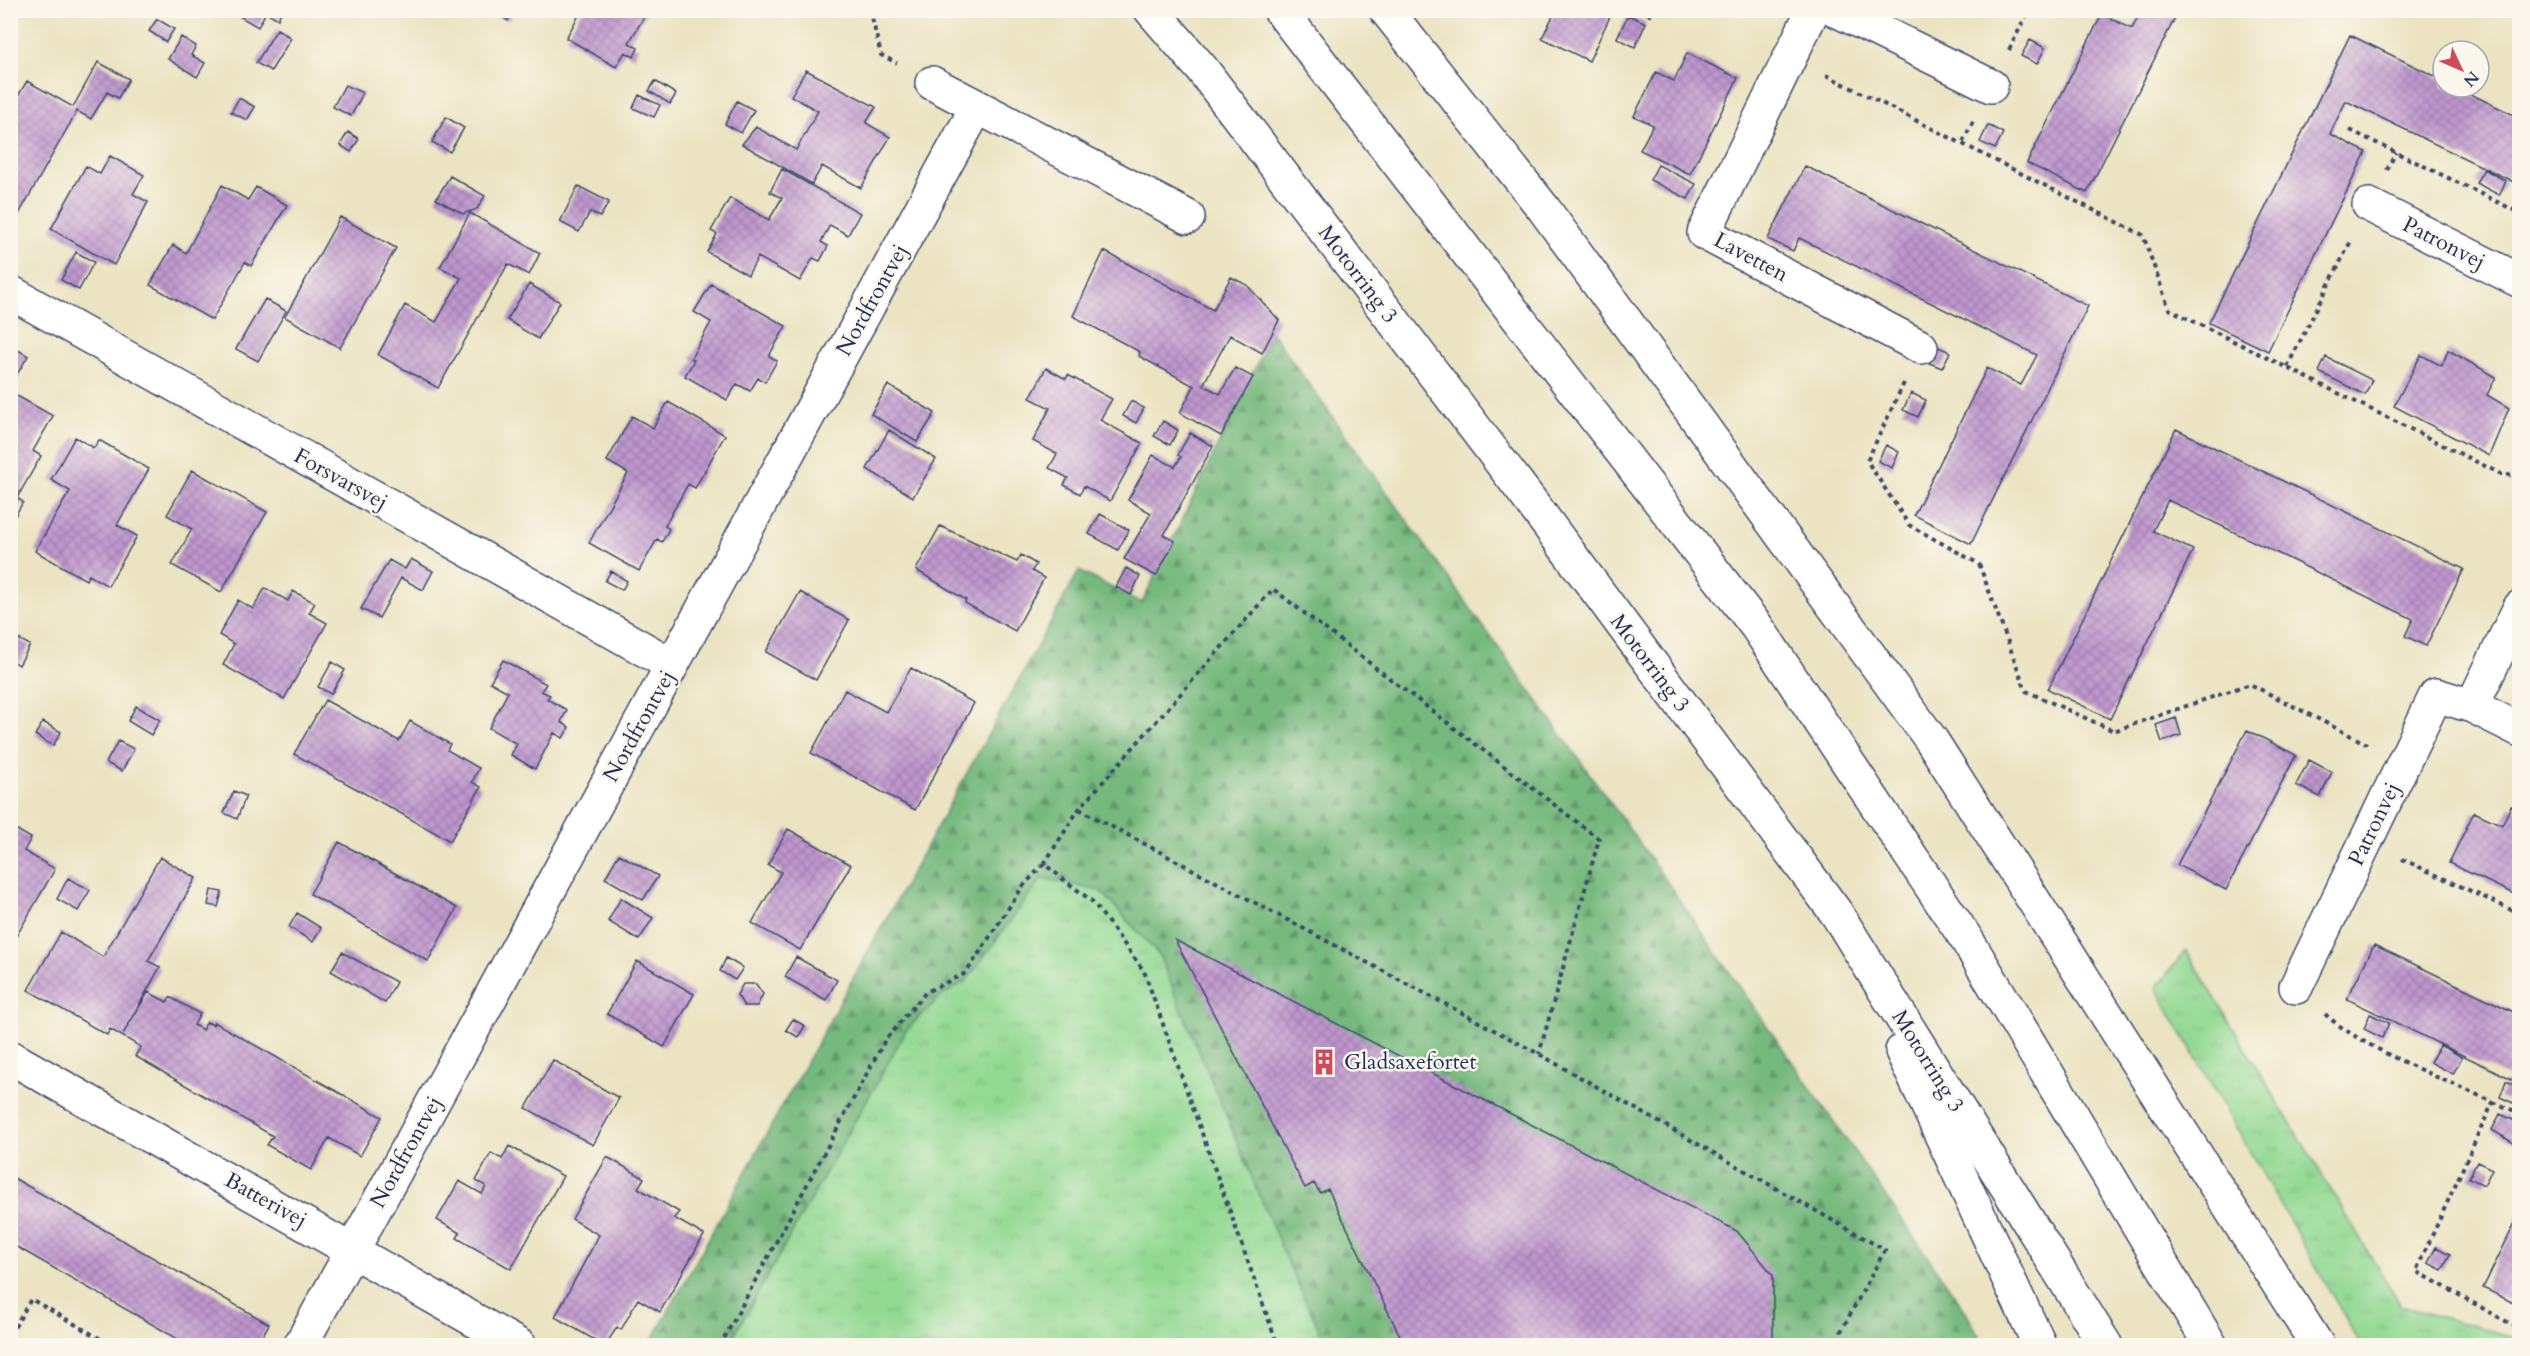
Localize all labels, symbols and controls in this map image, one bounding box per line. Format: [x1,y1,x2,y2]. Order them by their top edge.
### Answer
north arrow [2431,39,2491,99]
text: N [2458,66,2484,91]
street label: Patronvej [2397,209,2491,277]
street label: Motorring 3 [1311,219,1405,329]
street label: Lavetten [1708,225,1794,289]
street label: Nordfrontvej [829,239,915,361]
street label: Forsvarsvej [289,441,393,517]
street label: Motorring 3 [1603,608,1697,718]
street label: Nordfrontvej [596,665,682,787]
street label: Patronvej [2341,777,2407,871]
street label: Motorring 3 [1885,1004,1971,1118]
building icon: Gladsaxefortet [1309,1047,1339,1077]
place label: Gladsaxefortet [1344,1047,1477,1077]
street label: Nordfrontvej [363,1091,449,1213]
street label: Batterivej [219,1165,313,1235]

